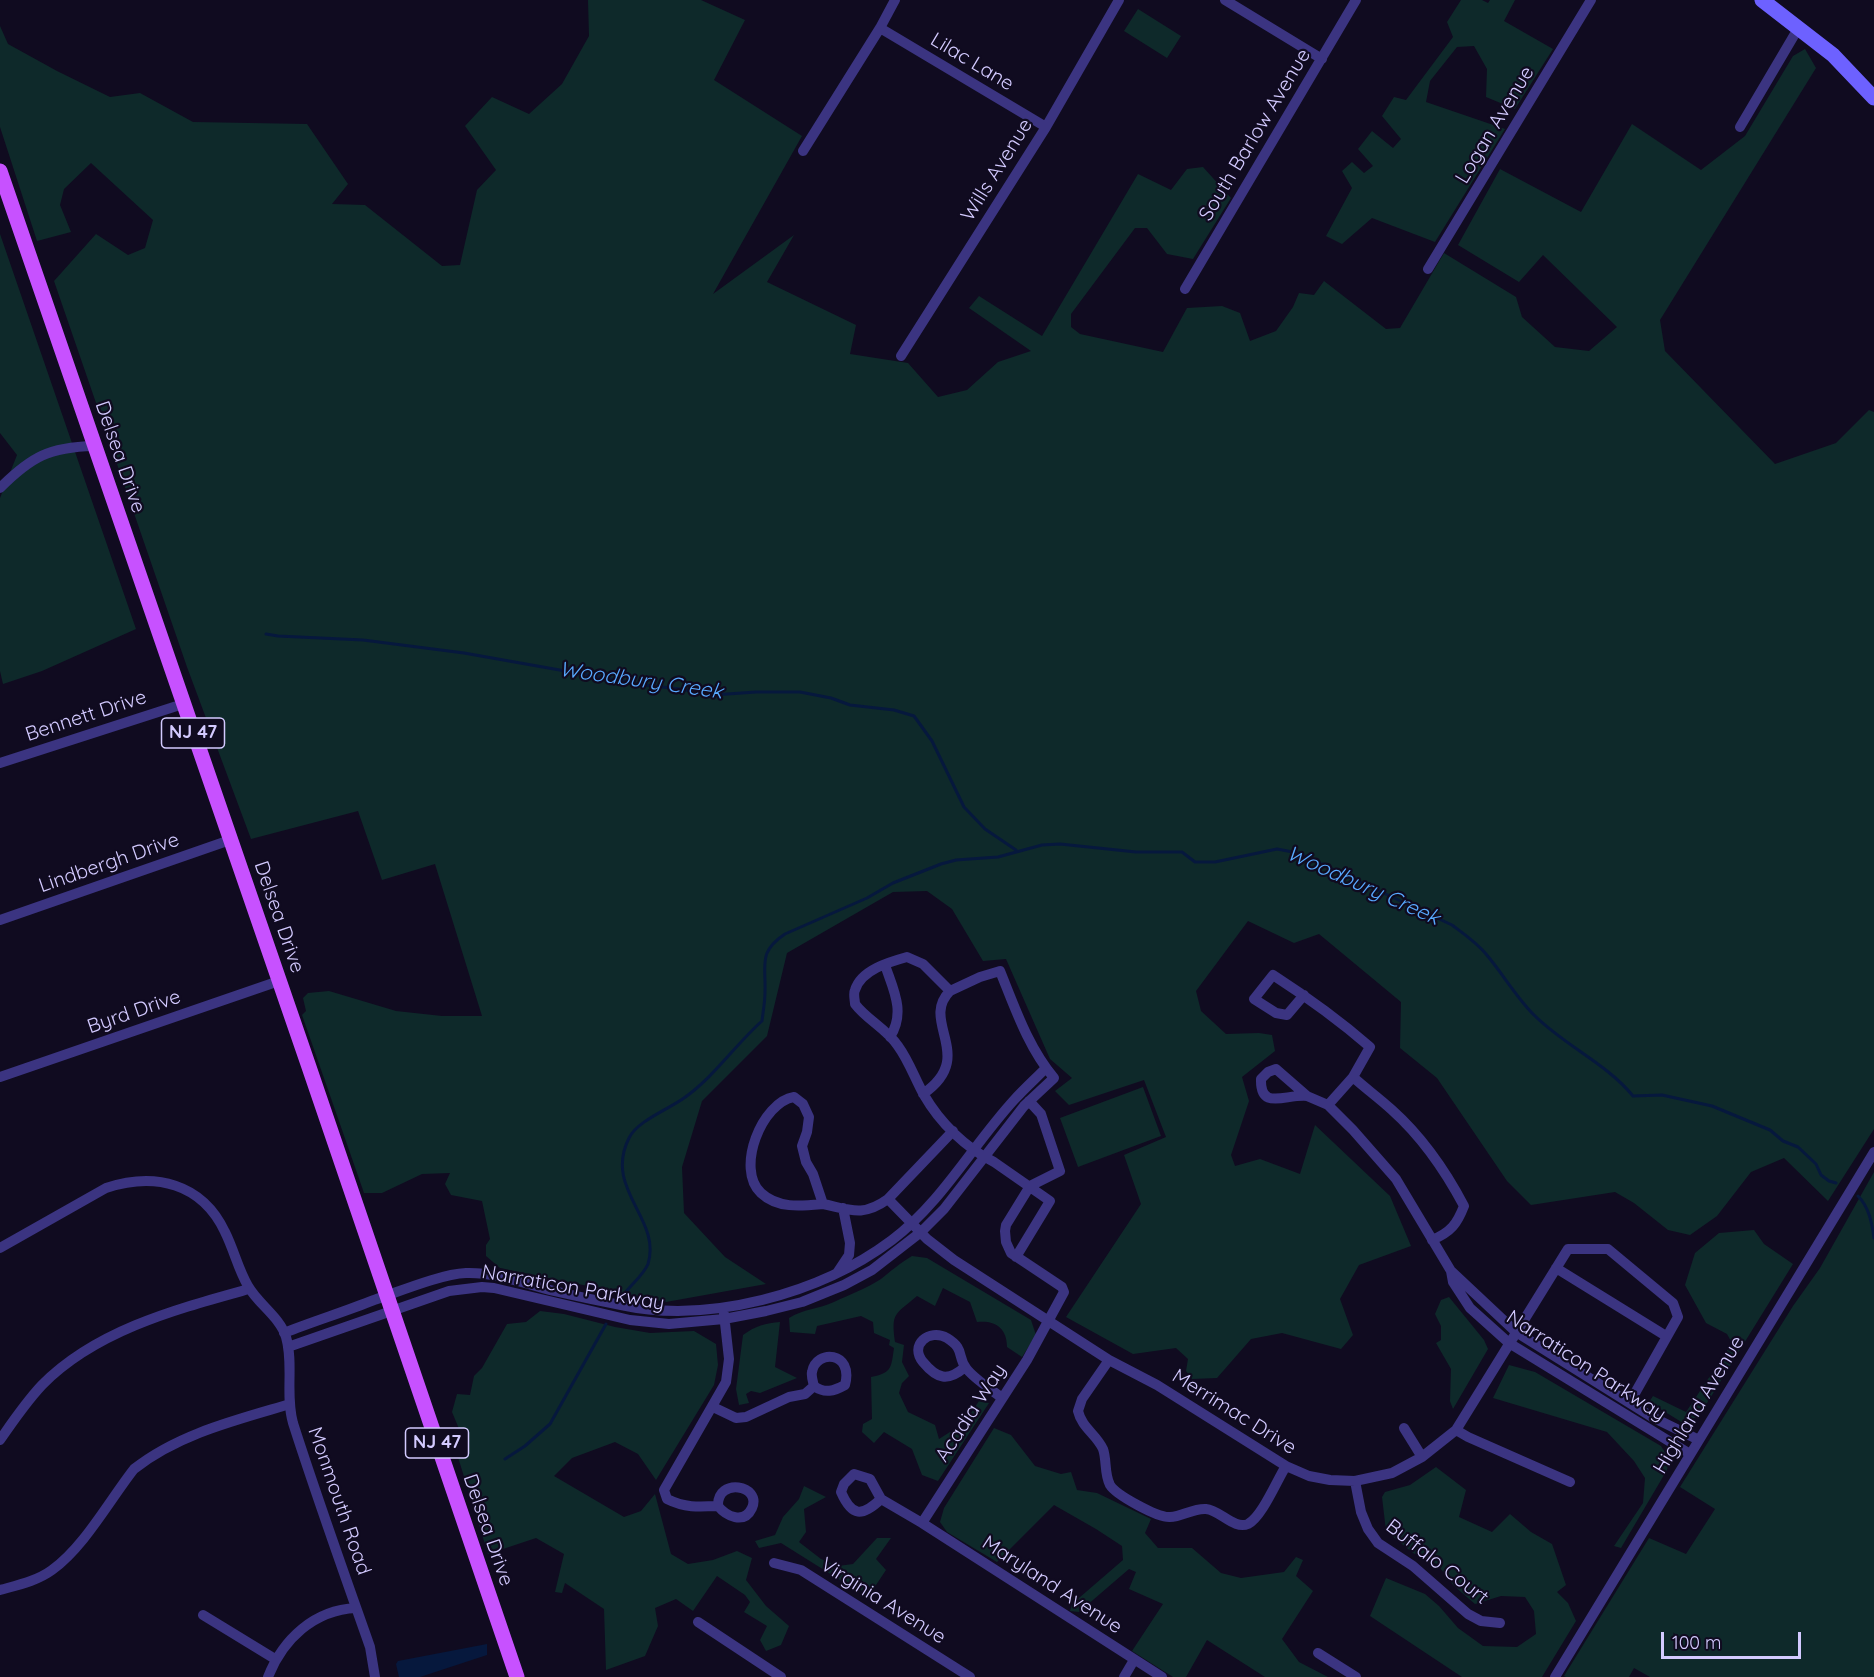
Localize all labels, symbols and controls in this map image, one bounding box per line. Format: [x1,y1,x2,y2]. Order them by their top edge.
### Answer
street label: Lilac Lane [926,28,1018,96]
street label: South Barlow Avenue [1194,45,1316,225]
street label: Logan Avenue [1451,62,1539,188]
street label: Wills Avenue [956,114,1038,226]
street label: Delsea Drive [90,398,150,516]
water label: Woodbury Creek [558,657,724,705]
street label: Bennett Drive [22,685,150,747]
road number: NJ 47 [162,718,224,748]
street label: Lindbergh Drive [36,828,182,898]
water label: Woodbury Creek [1283,841,1443,931]
street label: Delsea Drive [249,858,309,976]
street label: Byrd Drive [84,985,184,1039]
street label: Narraticon Parkway [480,1260,666,1316]
street label: Narraticon Parkway [1502,1305,1670,1427]
street label: Highland Avenue [1648,1332,1750,1478]
street label: Acadia Way [930,1359,1012,1467]
street label: Merrimac Drive [1167,1364,1301,1460]
street label: Monmouth Road [302,1424,376,1578]
road number: NJ 47 [406,1428,468,1458]
street label: Delsea Drive [458,1471,518,1589]
street label: Buffalo Court [1381,1514,1493,1610]
street label: Maryland Avenue [978,1531,1126,1639]
street label: Virginia Avenue [816,1553,950,1649]
scale bar [1664,1620,1804,1658]
text: 100 m [1672,1631,1721,1654]

